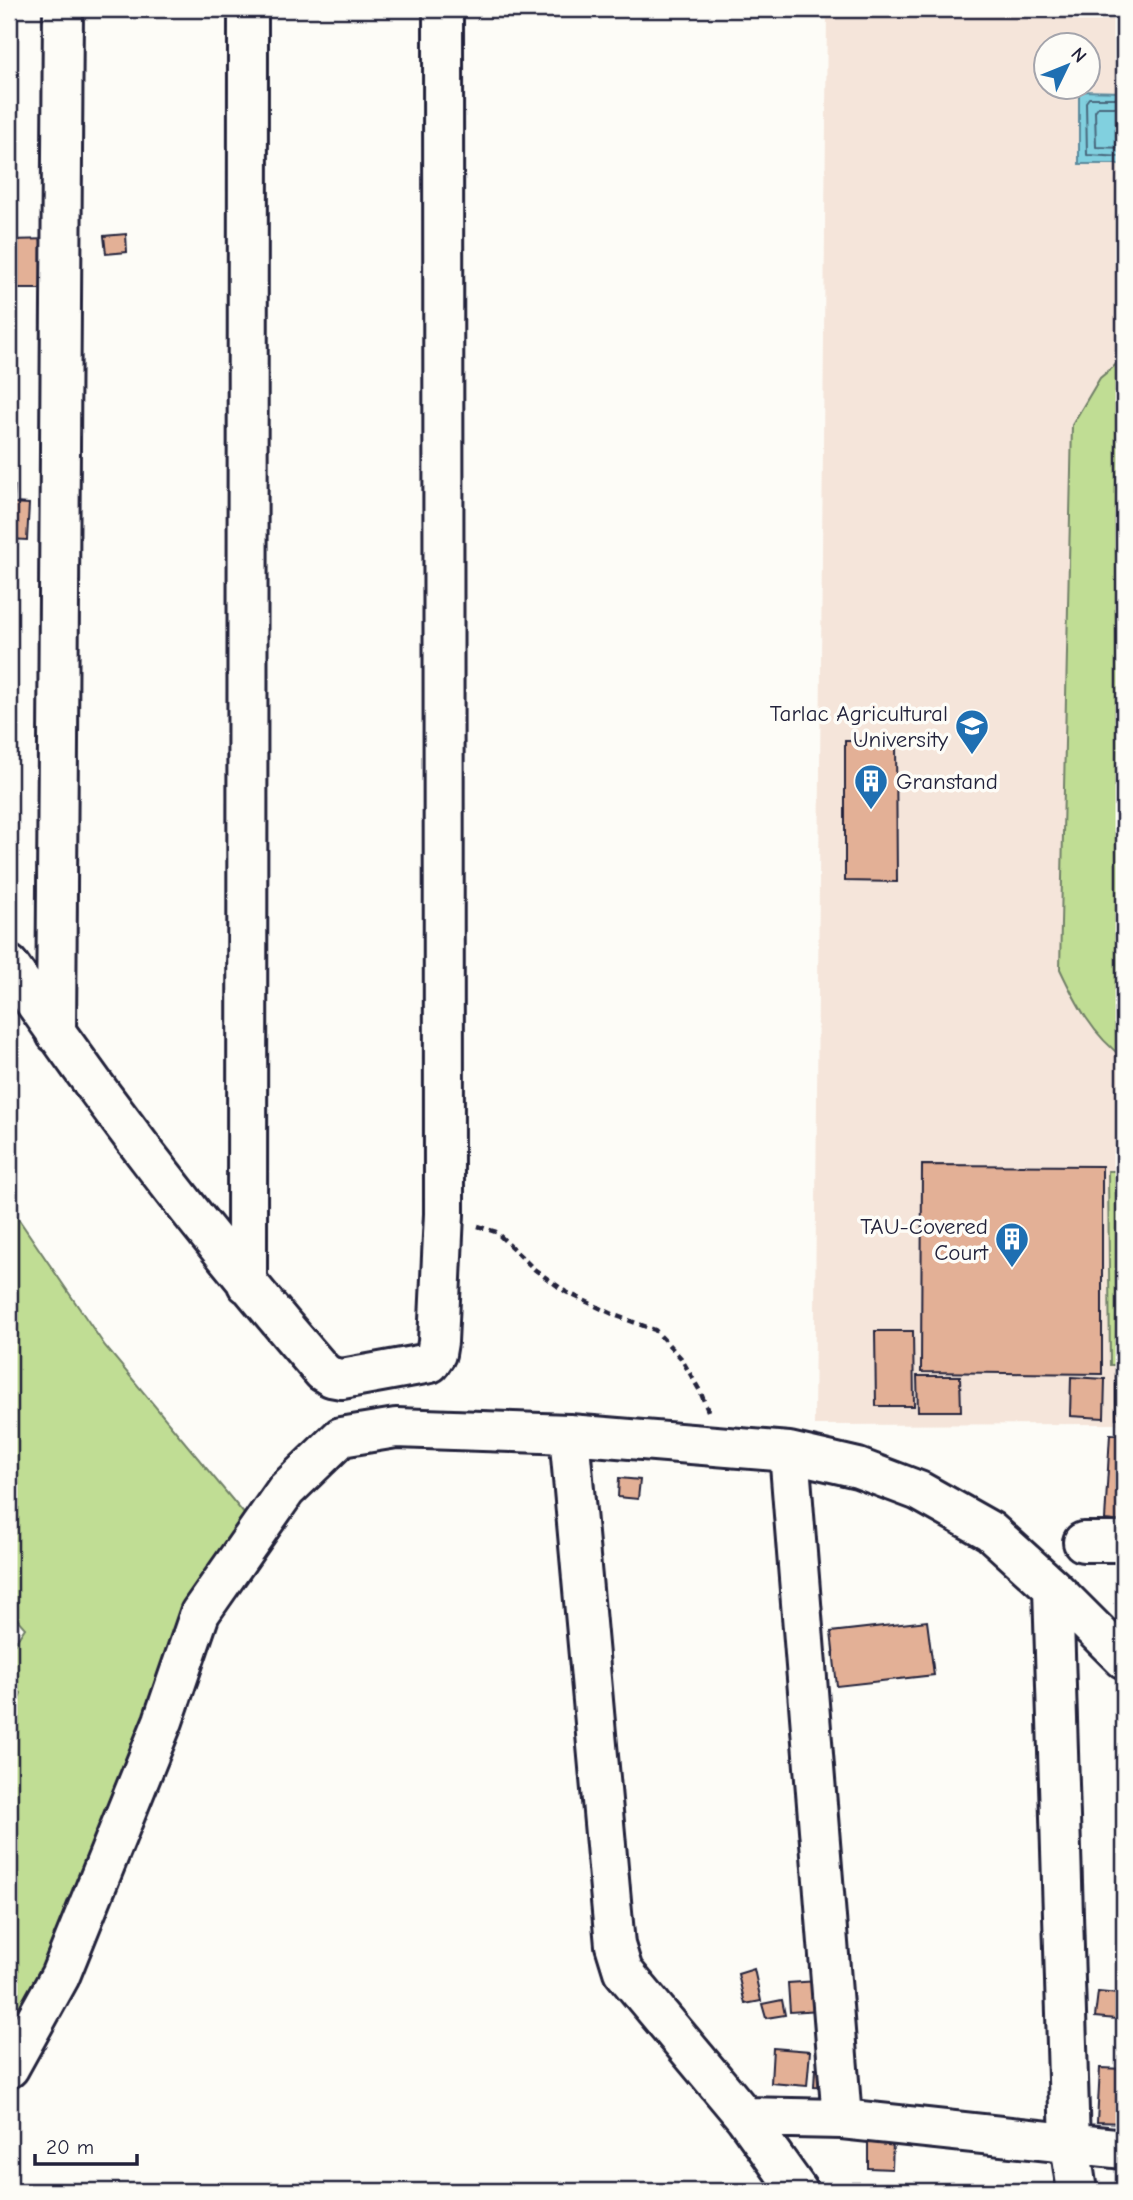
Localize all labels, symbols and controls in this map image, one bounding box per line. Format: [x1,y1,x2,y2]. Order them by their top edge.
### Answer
north arrow [1032,32,1102,102]
text: N [1066,43,1091,67]
place label: Tarlac Agricultural University [770,700,949,753]
school or university icon: Tarlac Agricultural University [953,707,991,756]
building icon: Granstand [852,762,890,811]
place label: Granstand [896,768,998,795]
place label: TAU-Covered Court [860,1213,989,1266]
building icon: TAU-Covered Court [993,1220,1031,1269]
scale bar [35,2123,136,2167]
text: 20 m [46,2135,94,2159]

